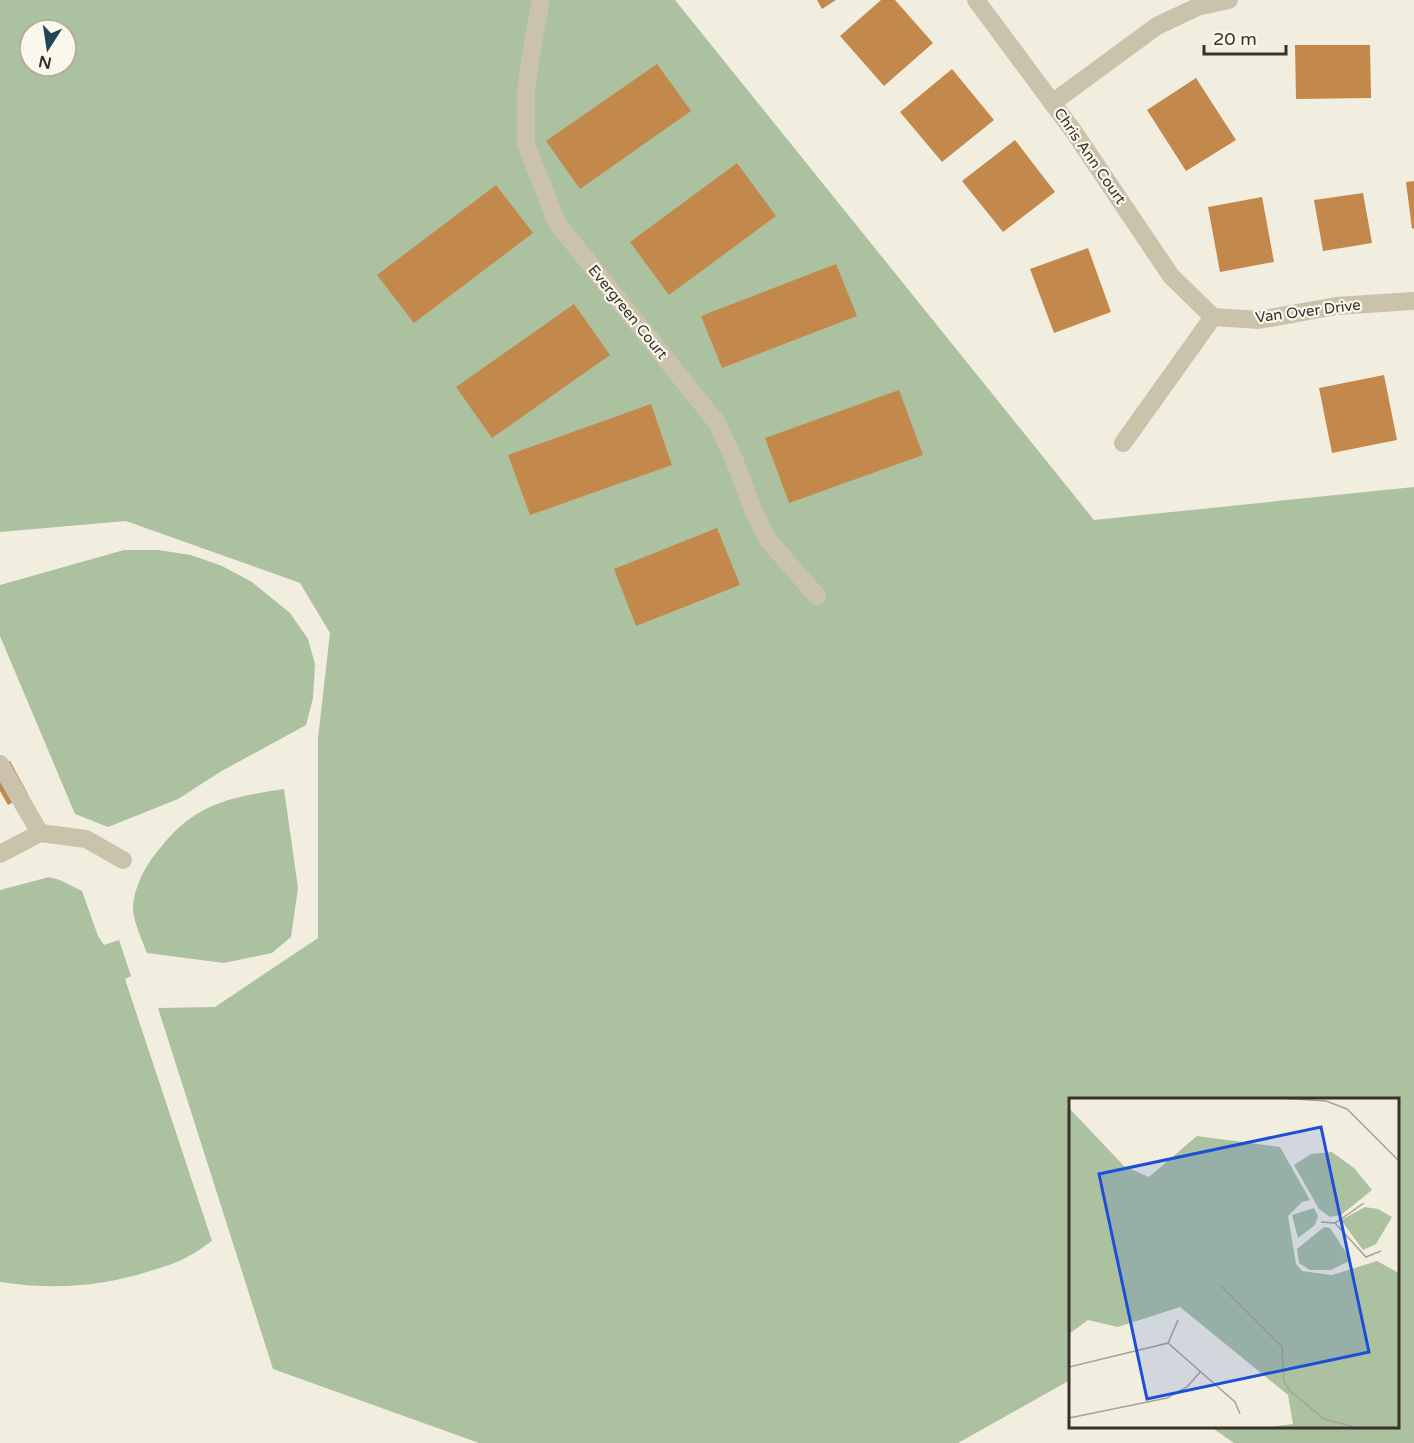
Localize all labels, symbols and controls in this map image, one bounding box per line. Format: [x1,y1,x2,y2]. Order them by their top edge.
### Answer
north arrow [18,18,78,78]
scale bar [1204,18,1286,56]
text: 20 m [1213,28,1257,50]
text: N [37,51,53,73]
street label: Chris Ann Court [1050,104,1130,208]
street label: Evergreen Court [584,261,672,363]
street label: Van Over Drive [1254,296,1362,326]
inset map [1069,1098,1399,1428]

